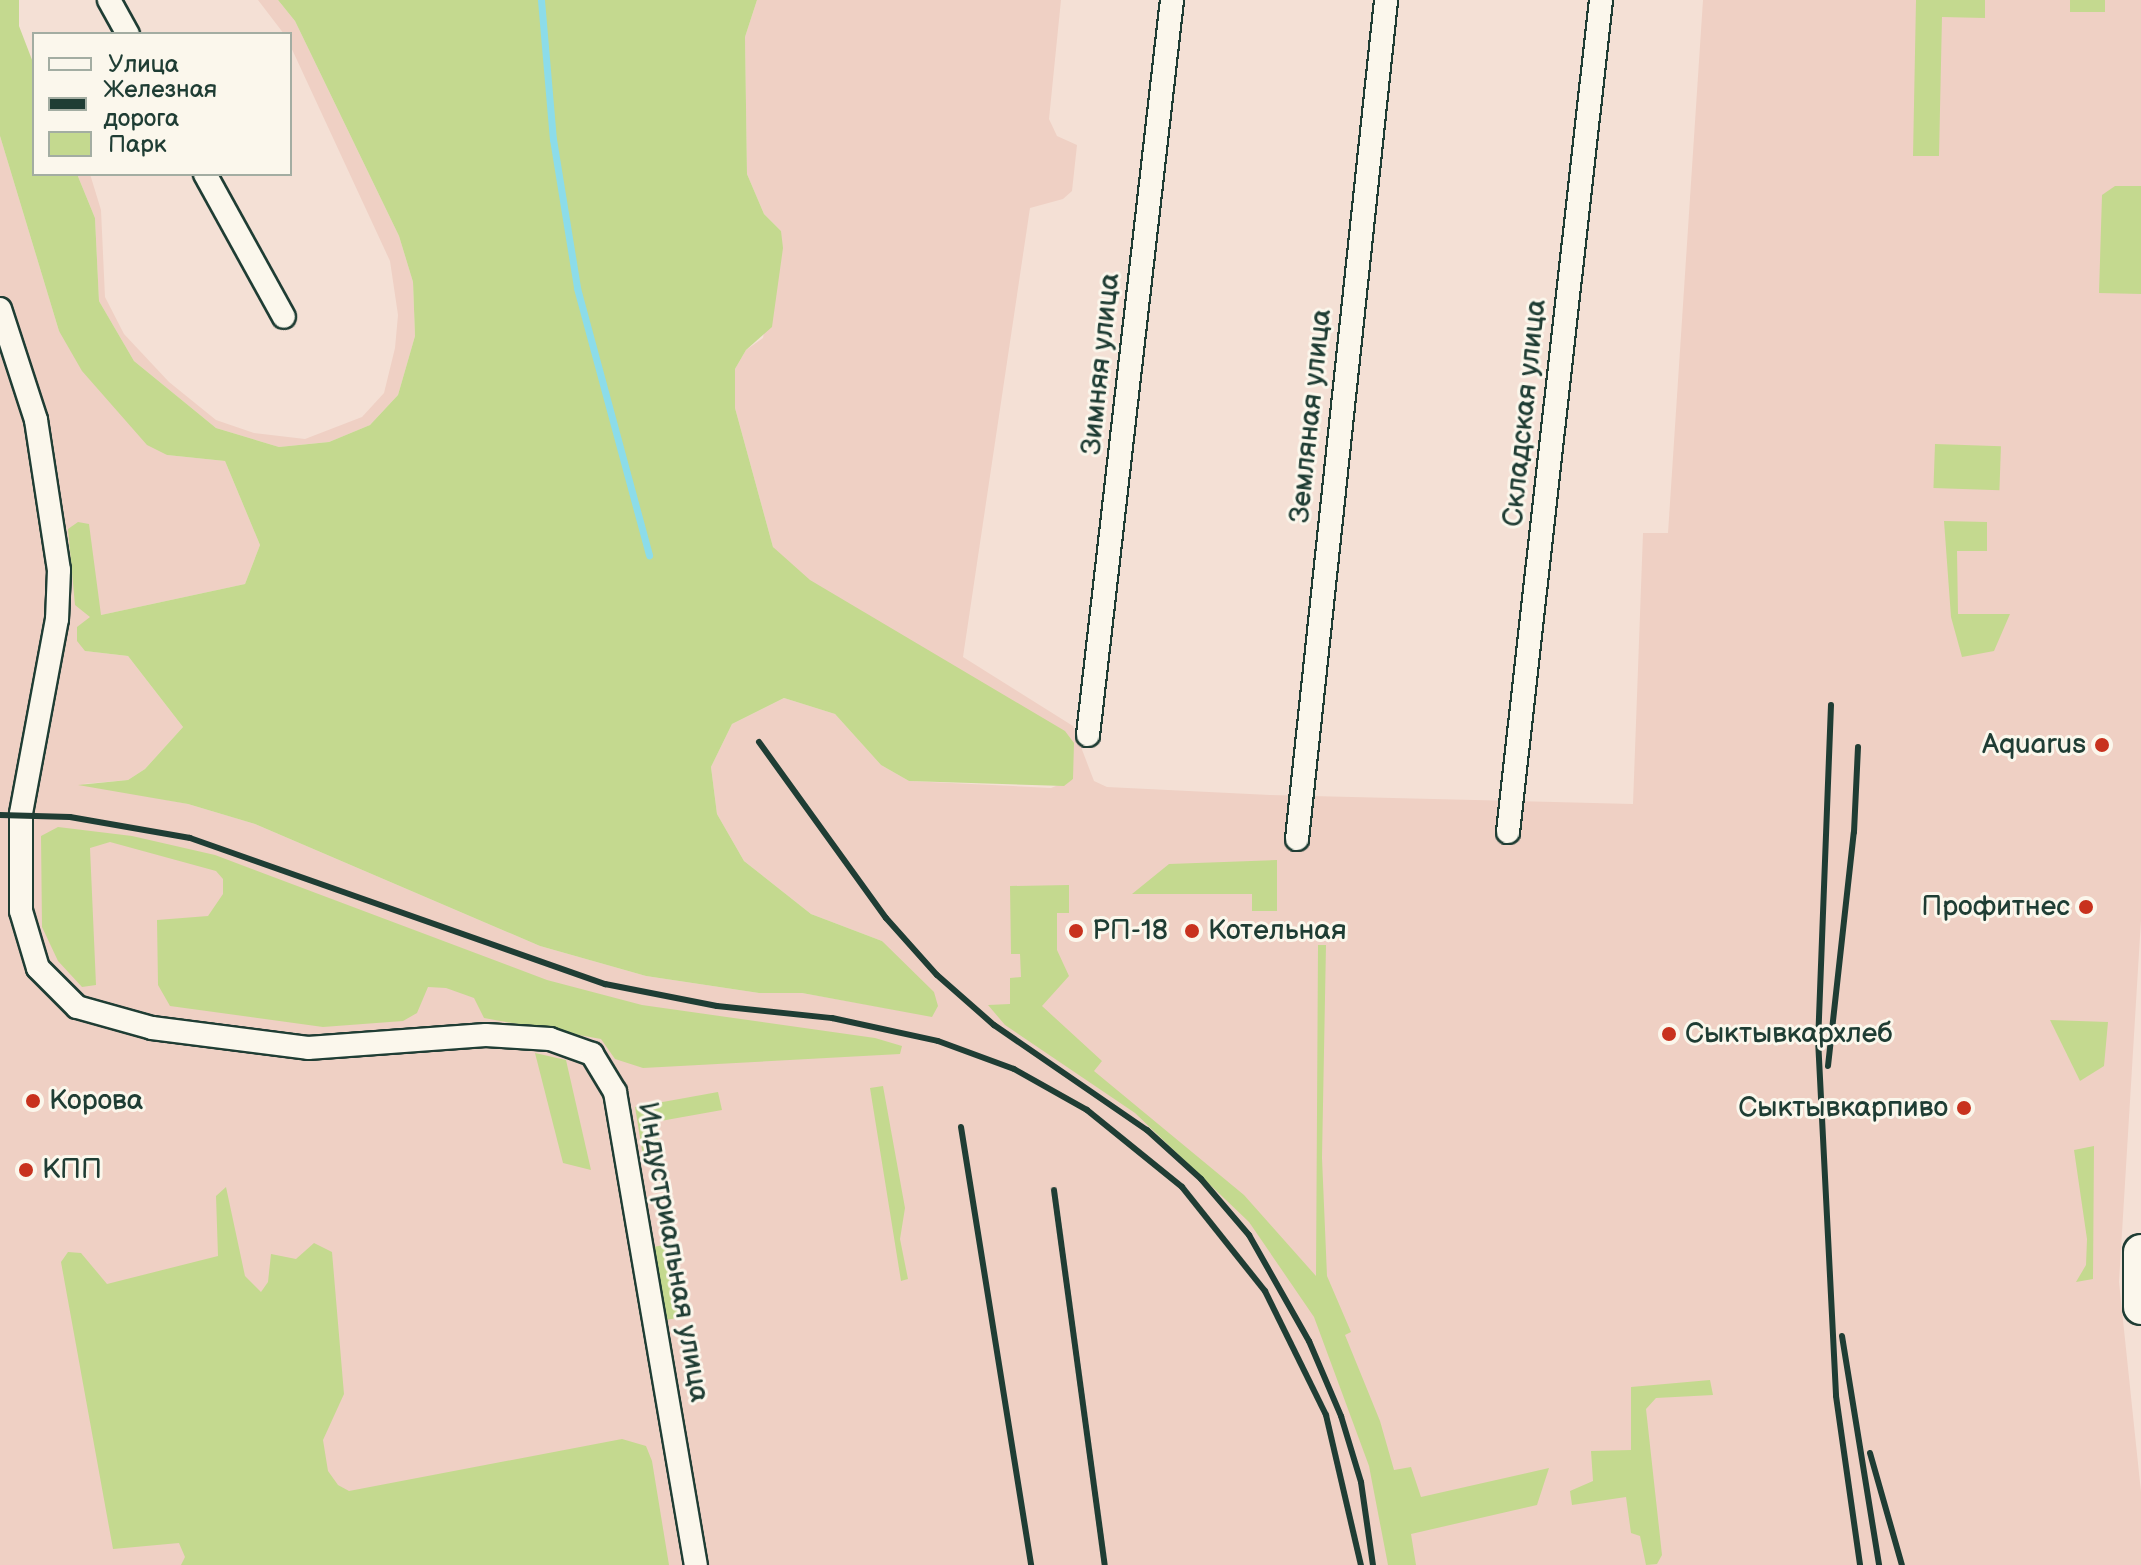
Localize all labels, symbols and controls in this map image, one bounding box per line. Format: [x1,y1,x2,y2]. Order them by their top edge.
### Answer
legend [32,32,292,176]
text: Улица [108,50,179,79]
text: Железная дорога [103,75,217,133]
text: Парк [108,130,166,159]
street label: Зимняя улица [1075,272,1127,456]
street label: Складская улица [1496,298,1554,528]
street label: Земляная улица [1283,307,1339,525]
place label: Aquarus [1982,728,2086,762]
marker: Aquarus [2093,736,2111,754]
place label: Профитнес [1921,890,2070,924]
marker: Профитнес [2077,898,2095,916]
place label: РП-18 [1092,914,1168,948]
place label: Котельная [1208,914,1346,948]
marker: РП-18 [1067,922,1085,940]
marker: Котельная [1183,922,1201,940]
place label: Сыктывкархлеб [1685,1017,1893,1051]
marker: Сыктывкархлеб [1660,1025,1678,1043]
place label: Корова [49,1084,143,1118]
place label: Сыктывкарпиво [1738,1091,1948,1125]
marker: Корова [24,1092,42,1110]
street label: Индустриальная улица [630,1099,716,1405]
marker: Сыктывкарпиво [1955,1099,1973,1117]
place label: КПП [42,1153,102,1187]
marker: КПП [17,1161,35,1179]

